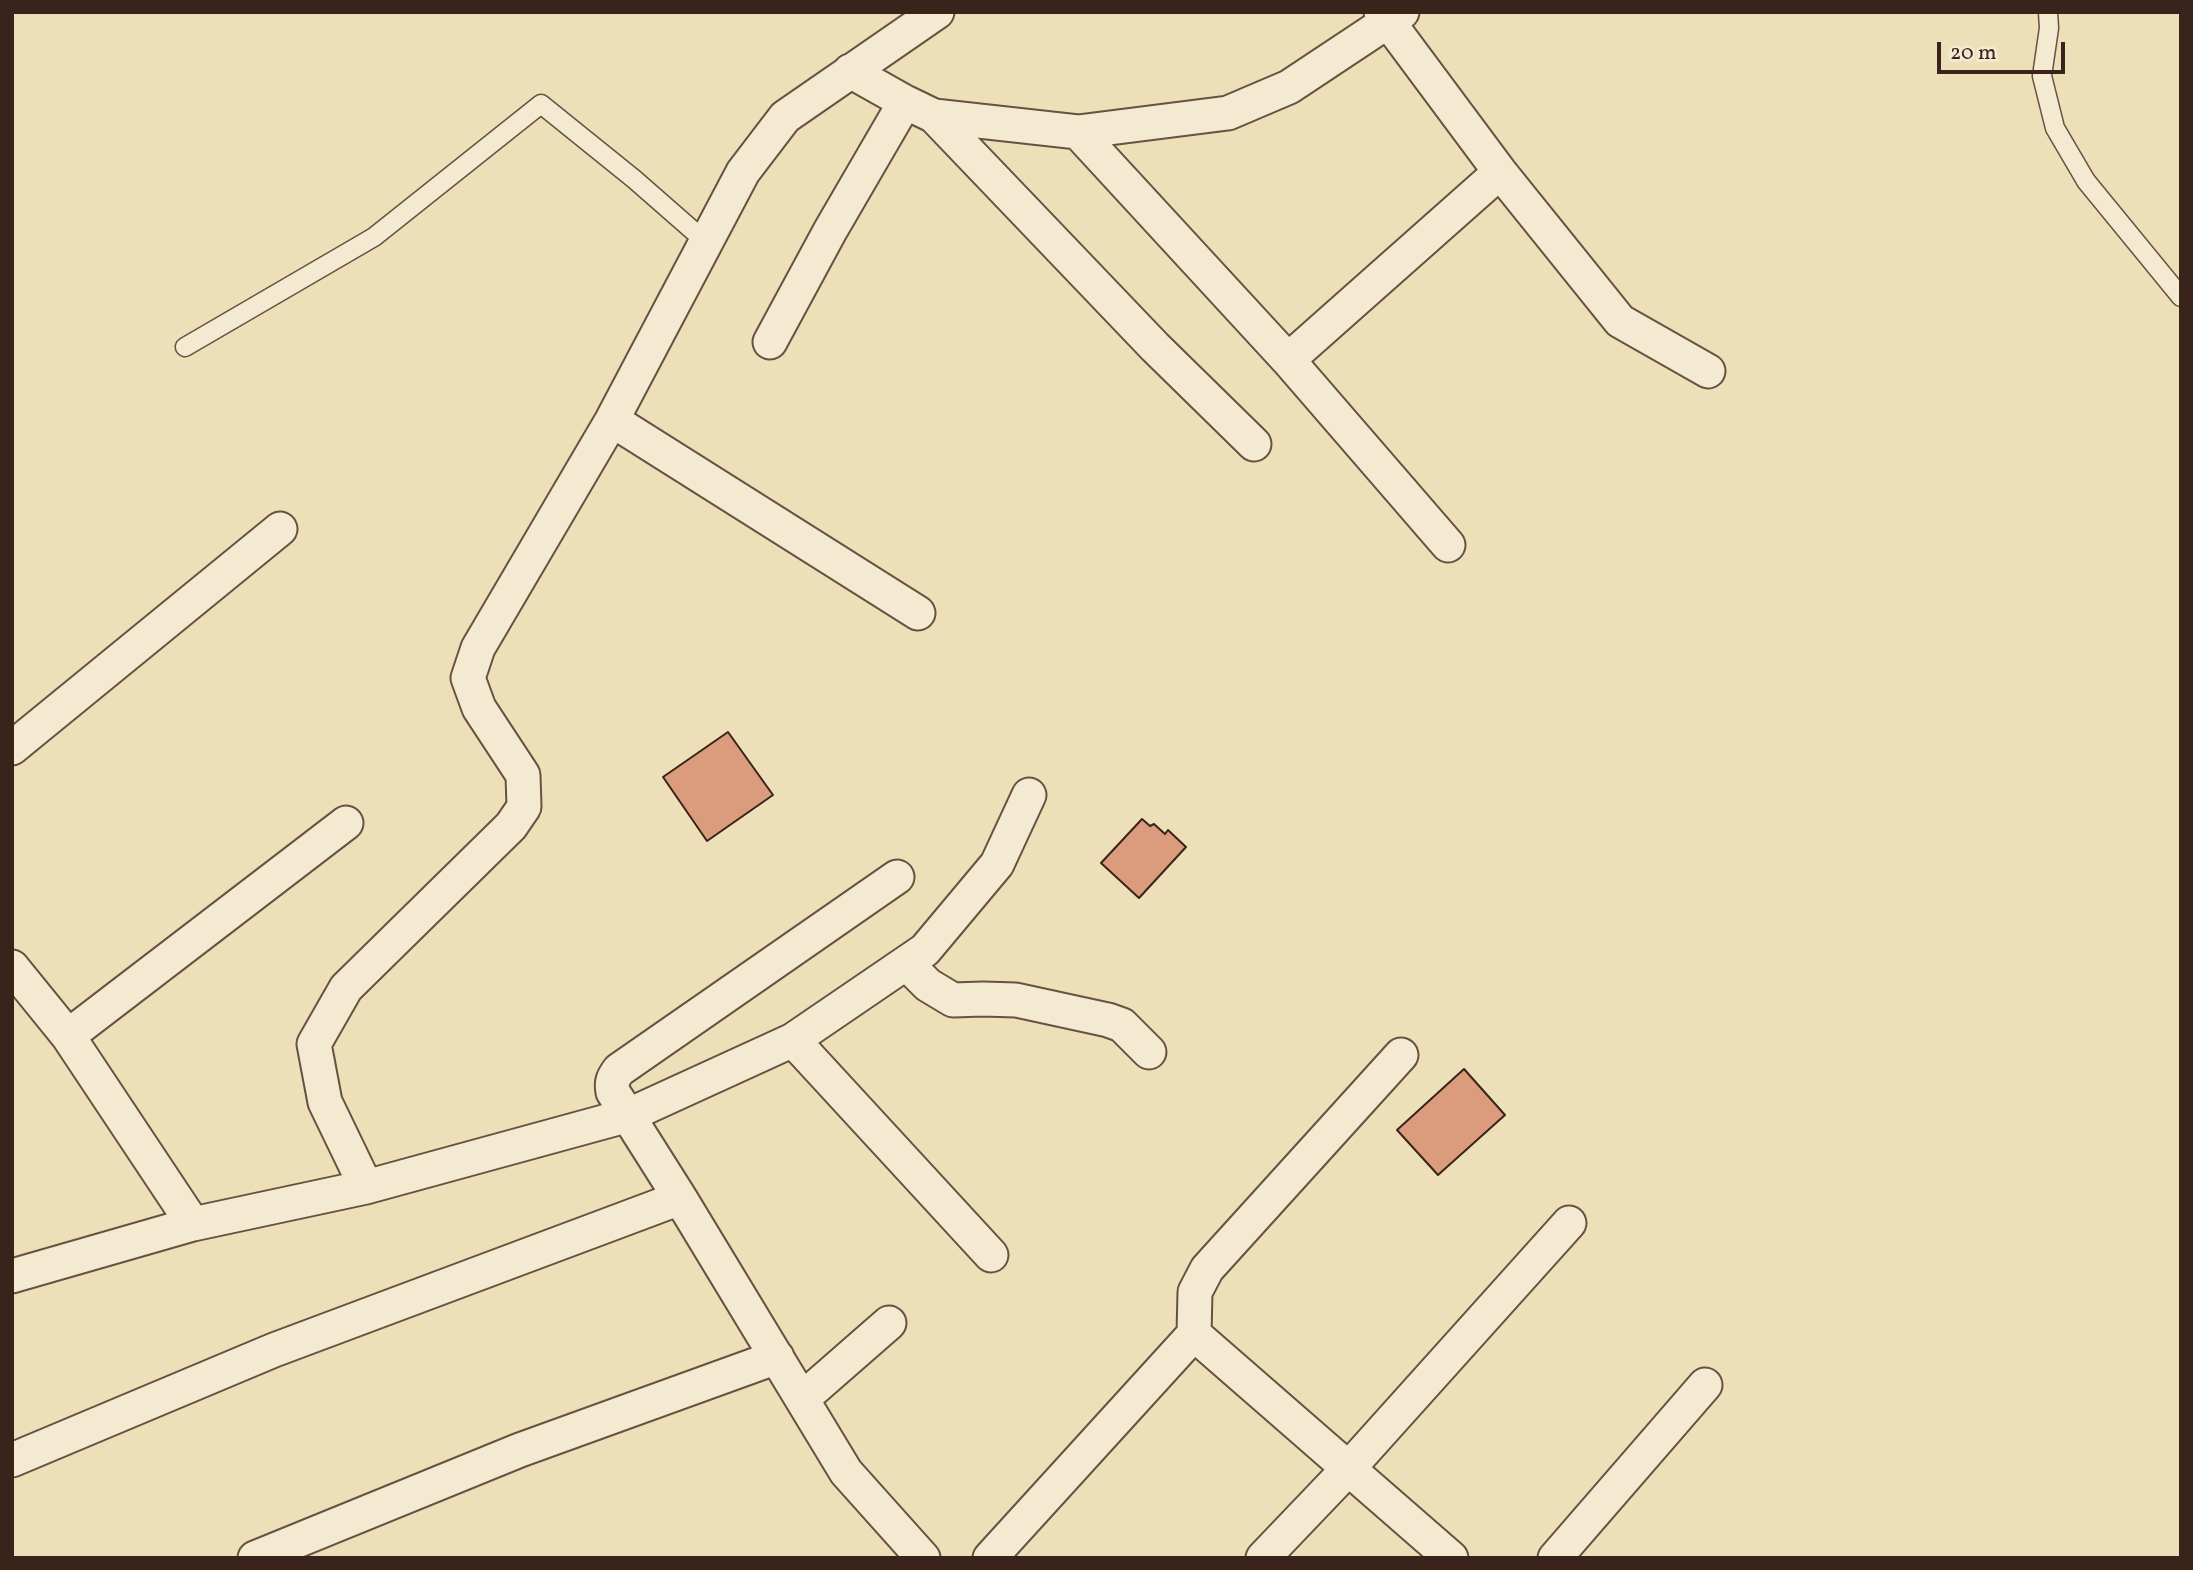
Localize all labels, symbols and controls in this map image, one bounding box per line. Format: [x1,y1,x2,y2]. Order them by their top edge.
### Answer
scale bar [1941,28,2069,72]
text: 20 m [1950,39,1996,68]

